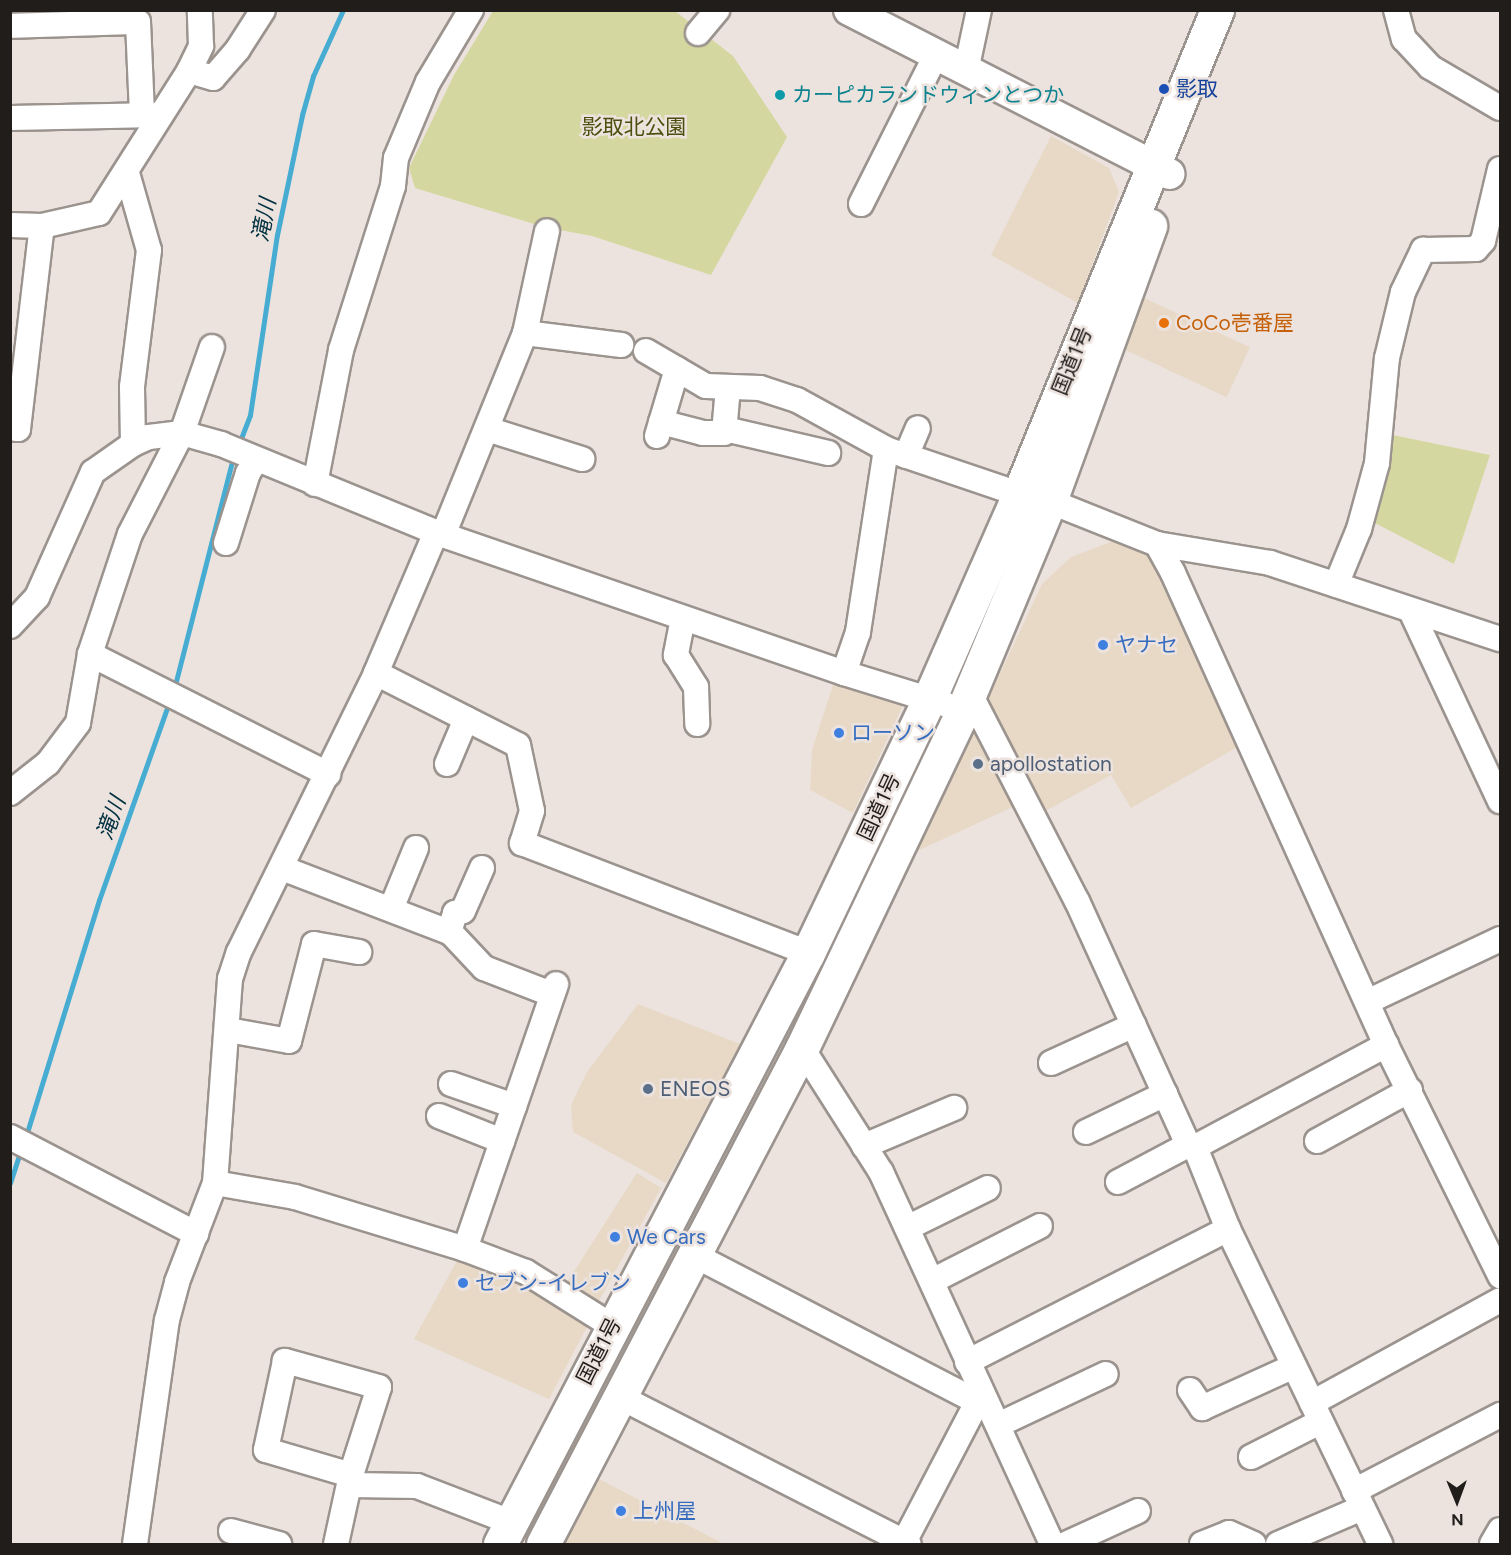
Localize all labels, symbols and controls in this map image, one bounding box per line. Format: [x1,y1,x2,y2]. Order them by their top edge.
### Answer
place label: 影取 [1176,76,1218,102]
place label: カーピカランドウィンとつか [792,82,1065,108]
marker: 影取 [1157,82,1171,96]
marker: カーピカランドウィンとつか [773,88,787,102]
park label: 影取北公園 [582,114,686,140]
water label: 滝川 [247,196,281,244]
place label: CoCo壱番屋 [1176,310,1294,336]
marker: CoCo壱番屋 [1157,316,1171,330]
street label: 国道1号 [1047,323,1097,399]
place label: ヤナセ [1115,632,1178,658]
marker: ヤナセ [1096,638,1110,652]
place label: ローソン [851,720,935,746]
marker: ローソン [832,726,846,740]
place label: apollostation [990,751,1112,777]
marker: apollostation [971,757,985,771]
street label: 国道1号 [852,769,906,845]
water label: 滝川 [91,793,131,843]
place label: ENEOS [660,1076,730,1102]
marker: ENEOS [641,1082,655,1096]
place label: We Cars [627,1224,706,1250]
marker: We Cars [608,1230,622,1244]
place label: セブン-イレブン [475,1270,631,1296]
marker: セブン-イレブン [456,1276,470,1290]
street label: 国道1号 [572,1313,626,1389]
north arrow [1427,1471,1487,1531]
place label: 上州屋 [633,1498,696,1524]
marker: 上州屋 [614,1504,628,1518]
text: N [1451,1510,1464,1529]

